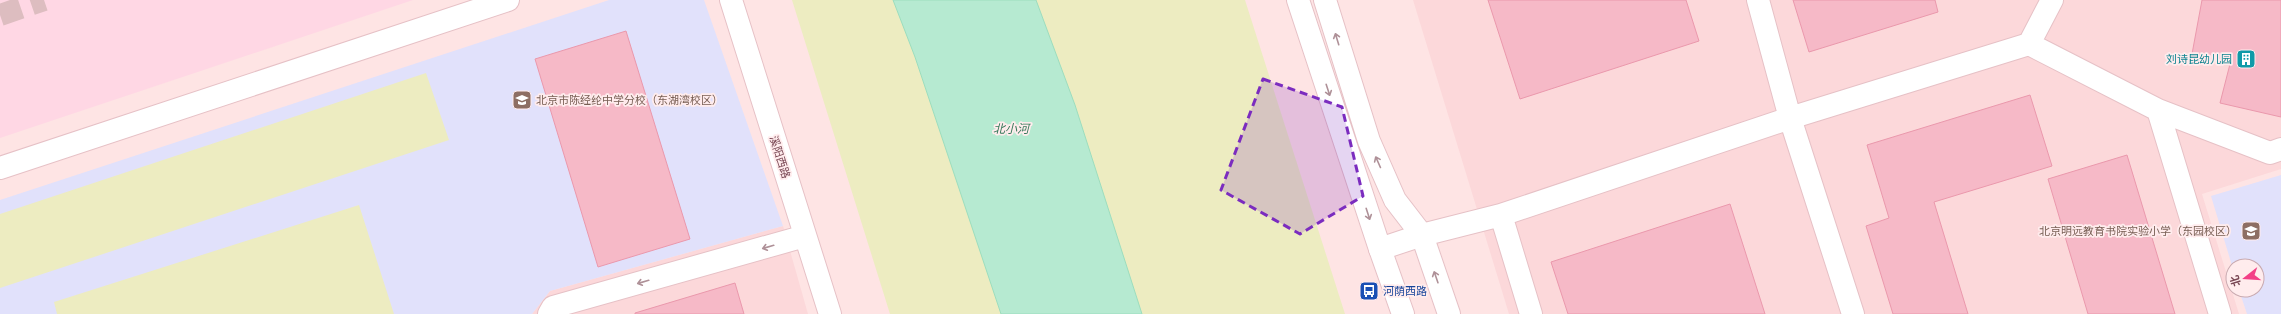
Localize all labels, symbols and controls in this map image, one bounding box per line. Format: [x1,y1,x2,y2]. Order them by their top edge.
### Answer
one-way arrow [1333,33,1340,46]
building icon: 刘诗昆幼儿园 [2235,48,2257,70]
place label: 刘诗昆幼儿园 [2166,52,2232,66]
one-way arrow [1325,84,1332,97]
school or university icon: 北京市陈经纶中学分校（东湖湾校区） [511,89,533,111]
place label: 北京市陈经纶中学分校（东湖湾校区） [536,93,723,107]
water label: 北小河 [993,121,1031,136]
street label: 溪阳西路 [767,134,793,180]
one-way arrow [1374,156,1381,168]
one-way arrow [1365,207,1373,219]
school or university icon: 北京明远教育书院实验小学（东园校区） [2240,220,2262,242]
place label: 北京明远教育书院实验小学（东园校区） [2039,224,2237,238]
one-way arrow [762,244,775,251]
north arrow [2225,258,2265,298]
one-way arrow [1432,271,1440,283]
text: 北 [2227,274,2244,288]
one-way arrow [636,279,649,286]
bus stop icon: 河荫西路 [1358,280,1380,302]
place label: 河荫西路 [1383,284,1427,298]

